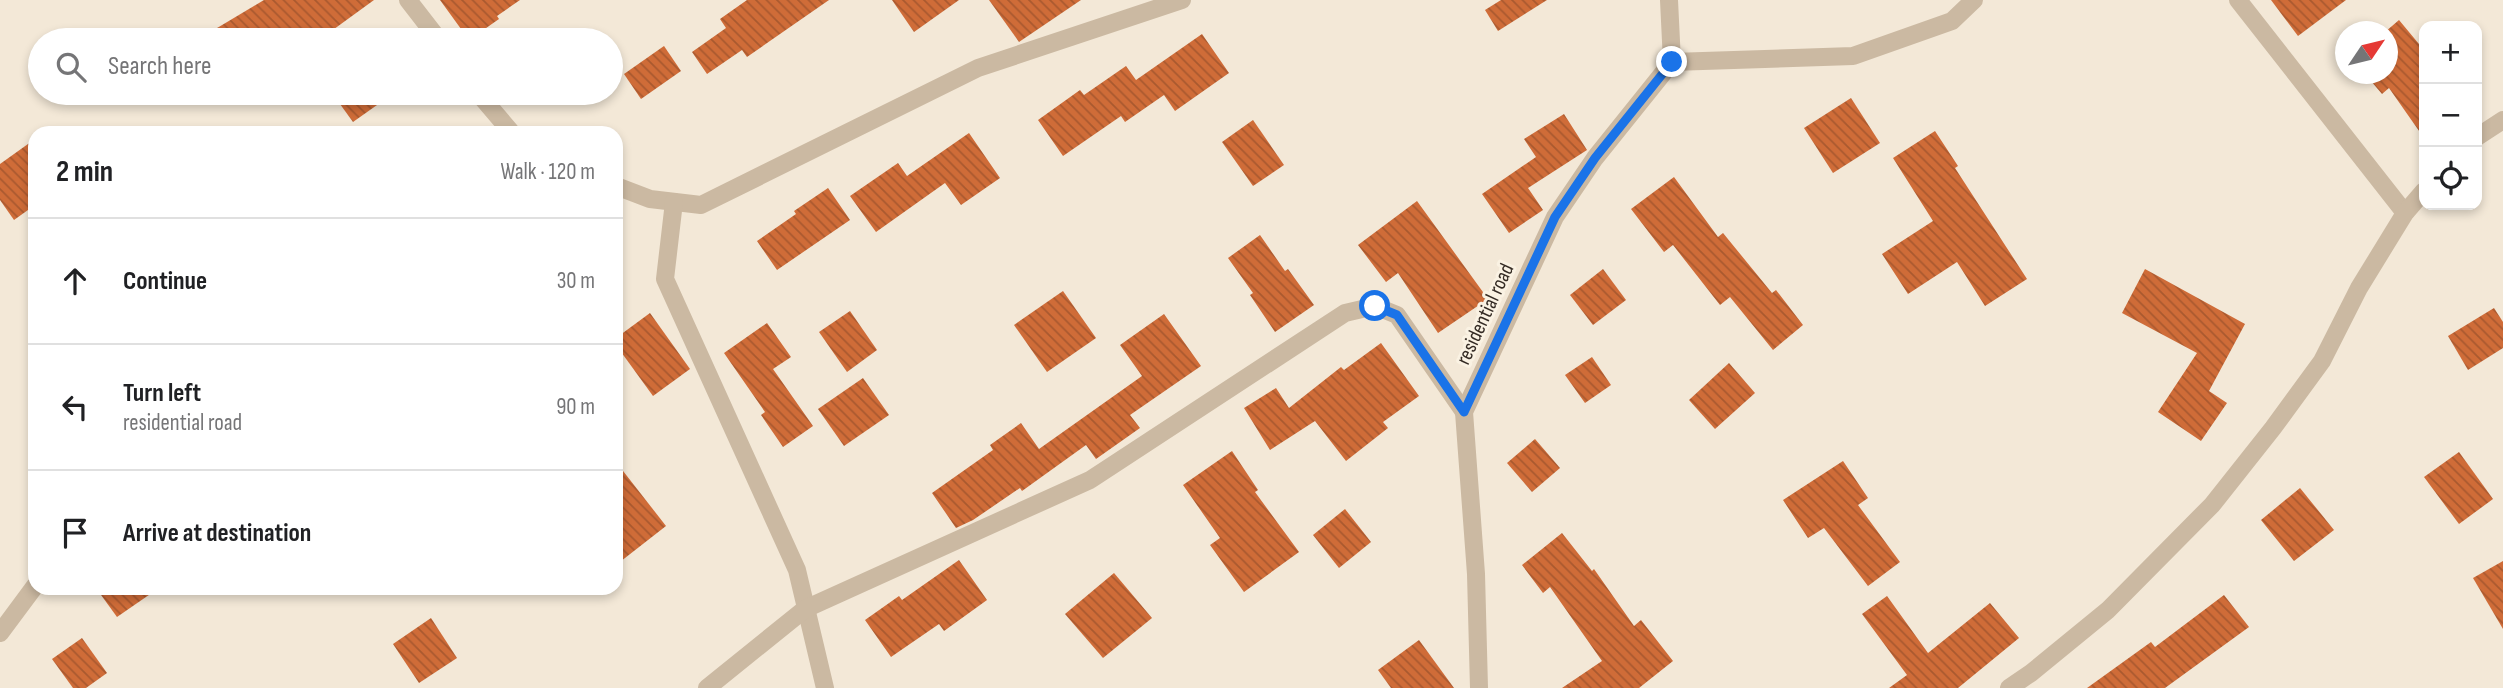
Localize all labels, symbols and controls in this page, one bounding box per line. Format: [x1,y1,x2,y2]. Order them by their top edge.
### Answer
north arrow [2335,21,2398,84]
map controls [2419,21,2482,210]
button: + [2419,21,2482,84]
search box [28,28,623,105]
route end [1656,46,1687,77]
icon: search [52,48,90,86]
text: Search here [108,51,211,82]
button: − [2419,84,2482,147]
button: locate [2419,147,2482,210]
text: 2 min [56,154,113,190]
text: Walk · 120 m [500,158,595,186]
street label: residential road [1451,259,1519,369]
icon: ahead [56,262,94,300]
text: Continue [123,266,207,297]
text: 30 m [557,267,595,295]
route start [1359,290,1390,321]
text: Turn left [123,378,201,409]
icon: left [56,388,94,426]
text: 90 m [556,393,595,421]
text: residential road [123,409,242,437]
icon: arrive [56,514,94,552]
text: Arrive at destination [123,518,311,549]

